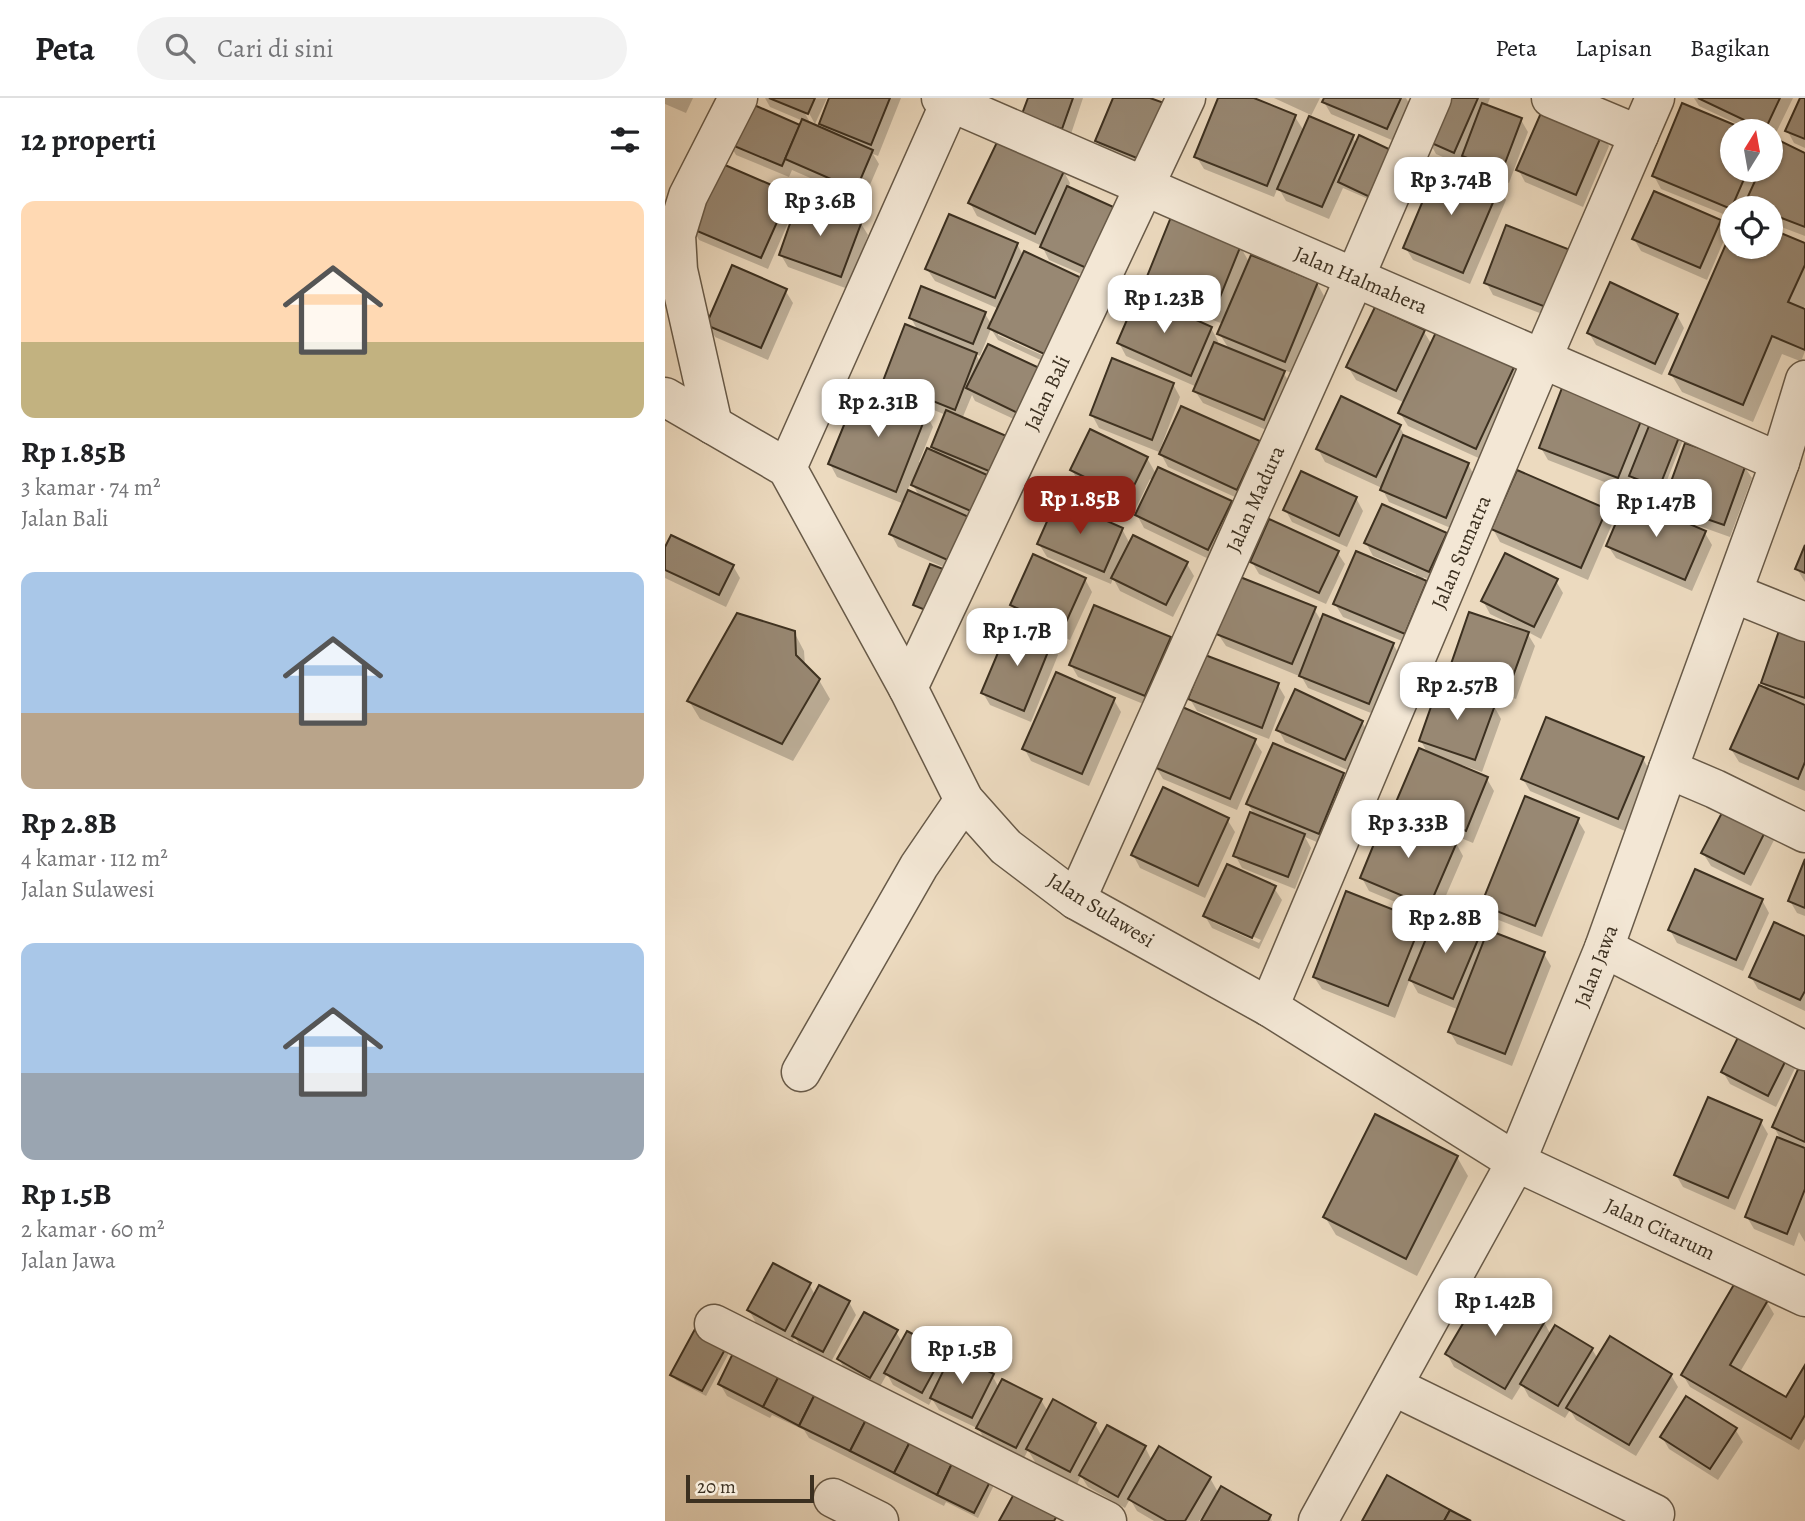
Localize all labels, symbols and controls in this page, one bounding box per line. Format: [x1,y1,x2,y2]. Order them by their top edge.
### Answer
search box [137,17,627,80]
text: Peta [35,26,95,71]
icon: search [161,29,199,67]
text: Cari di sini [217,31,334,66]
text: Peta [1495,32,1537,64]
text: Lapisan [1575,32,1652,64]
text: Bagikan [1690,32,1770,64]
north arrow [1720,119,1783,182]
map controls [1720,119,1783,259]
text: 12 properti [21,120,156,160]
icon: filters [606,121,644,159]
pin: Rp 3.74B [1379,158,1523,217]
text: Rp 3.74B [1410,164,1492,195]
pin: Rp 3.6B [755,178,885,238]
text: Rp 3.6B [784,185,856,216]
button: locate [1720,196,1783,259]
street label: Jalan Halmahera [1290,239,1432,321]
icon: home [270,247,396,373]
pin: Rp 1.23B [1092,275,1236,335]
text: Rp 1.23B [1124,282,1204,313]
street label: Jalan Bali [1017,351,1077,435]
pin: Rp 2.31B [806,380,950,439]
text: Rp 2.31B [838,386,918,417]
text: Rp 1.85B [21,432,126,472]
street label: Jalan Madura [1219,441,1291,557]
text: 3 kamar · 74 m² [21,472,160,503]
pin: Rp 1.85B [1008,476,1152,536]
pin: Rp 1.47B [1584,480,1728,539]
text: Rp 1.85B [1040,483,1120,514]
text: Rp 1.47B [1616,486,1696,517]
street label: Jalan Sumatra [1424,491,1498,613]
text: Jalan Bali [21,503,109,534]
pin: Rp 1.7B [952,608,1082,668]
text: Rp 1.7B [982,615,1052,646]
icon: home [270,618,396,744]
pin: Rp 2.57B [1385,662,1529,722]
text: Rp 2.57B [1416,669,1498,700]
pin: Rp 3.33B [1336,800,1480,860]
text: Rp 2.8B [21,803,117,843]
text: Rp 3.33B [1367,807,1449,838]
text: 4 kamar · 112 m² [21,843,168,874]
street label: Jalan Sulawesi [1042,866,1160,954]
text: Jalan Sulawesi [21,874,154,905]
pin: Rp 2.8B [1380,896,1510,955]
text: Rp 2.8B [1408,902,1482,933]
street label: Jalan Jawa [1567,920,1625,1011]
icon: home [270,989,396,1115]
text: Rp 1.5B [21,1174,112,1214]
street label: Jalan Citarum [1600,1191,1720,1267]
text: 2 kamar · 60 m² [21,1214,165,1245]
text: Jalan Jawa [21,1245,116,1276]
pin: Rp 1.42B [1423,1278,1567,1338]
text: Rp 1.42B [1454,1285,1536,1316]
pin: Rp 1.5B [897,1326,1027,1386]
text: Rp 1.5B [927,1333,997,1364]
scale bar [686,1472,814,1504]
text: 20 m [697,1474,736,1500]

